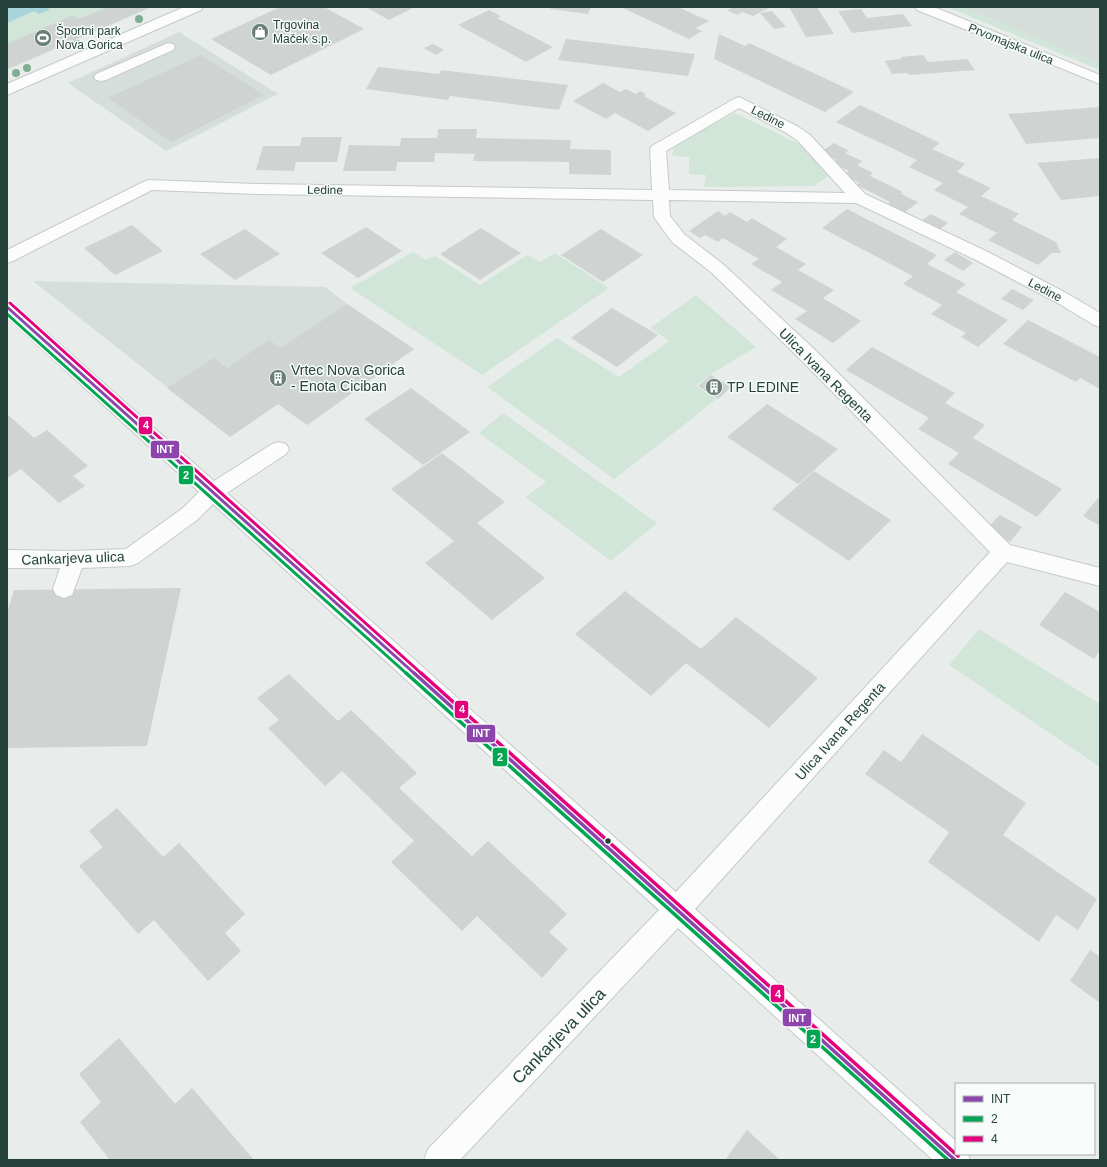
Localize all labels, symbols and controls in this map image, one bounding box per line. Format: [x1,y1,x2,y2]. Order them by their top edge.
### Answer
place label: Trgovina Maček s.p. [273,18,331,46]
street label: Prvomajska ulica [966,21,1056,68]
shop icon: Trgovina Maček s.p. [250,22,270,42]
place label: Športni park Nova Gorica [56,23,123,52]
sports icon: Športni park Nova Gorica [33,28,53,48]
street label: Ledine [749,103,788,132]
street label: Ledine [307,183,343,197]
street label: Ledine [1026,275,1064,305]
street label: Ulica Ivana Regenta [776,325,876,425]
place label: Vrtec Nova Gorica - Enota Ciciban [291,362,405,394]
building icon: Vrtec Nova Gorica - Enota Ciciban [268,368,288,388]
building icon: TP LEDINE [704,377,724,397]
place label: TP LEDINE [727,379,799,395]
line badge: 4 [138,416,153,435]
text: 4 [143,419,150,431]
line badge: INT [150,440,180,459]
text: INT [156,443,174,455]
line badge: 2 [178,465,194,485]
text: 2 [183,469,189,481]
street label: Cankarjeva ulica [21,548,125,568]
street label: Ulica Ivana Regenta [792,679,888,783]
line badge: 4 [454,700,469,719]
text: 4 [459,703,466,715]
line badge: INT [466,724,496,743]
text: INT [472,727,490,739]
line badge: 2 [492,747,508,767]
text: 2 [497,751,503,763]
unlabelled marker [603,836,613,846]
street label: Cankarjeva ulica [509,984,610,1088]
line badge: 4 [770,984,785,1003]
text: 4 [775,988,782,1000]
line badge: INT [782,1008,812,1027]
text: INT [788,1012,806,1024]
line badge: 2 [806,1029,821,1049]
text: 2 [810,1033,816,1045]
legend [955,1083,1095,1155]
text: INT [991,1092,1011,1106]
text: 2 [991,1112,998,1126]
text: 4 [991,1132,998,1146]

